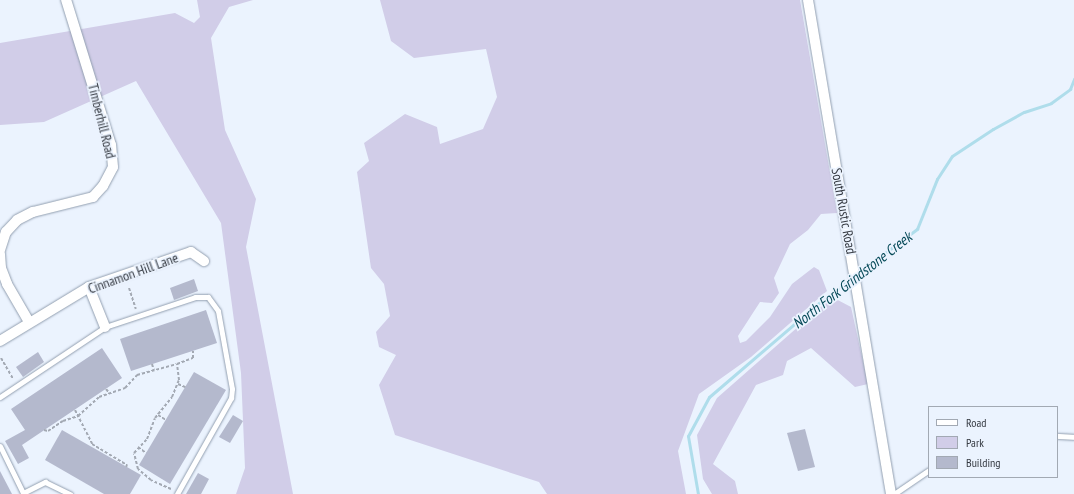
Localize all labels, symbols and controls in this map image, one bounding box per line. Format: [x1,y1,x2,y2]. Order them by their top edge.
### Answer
street label: Timberhill Road [85,82,119,160]
street label: South Rustic Road [828,167,860,255]
water label: North Fork Grindstone Creek [789,228,915,332]
street label: Cinnamon Hill Lane [86,249,180,297]
legend [928,406,1058,478]
text: Road [966,415,986,430]
text: Park [966,435,984,450]
text: Building [966,455,1001,470]

